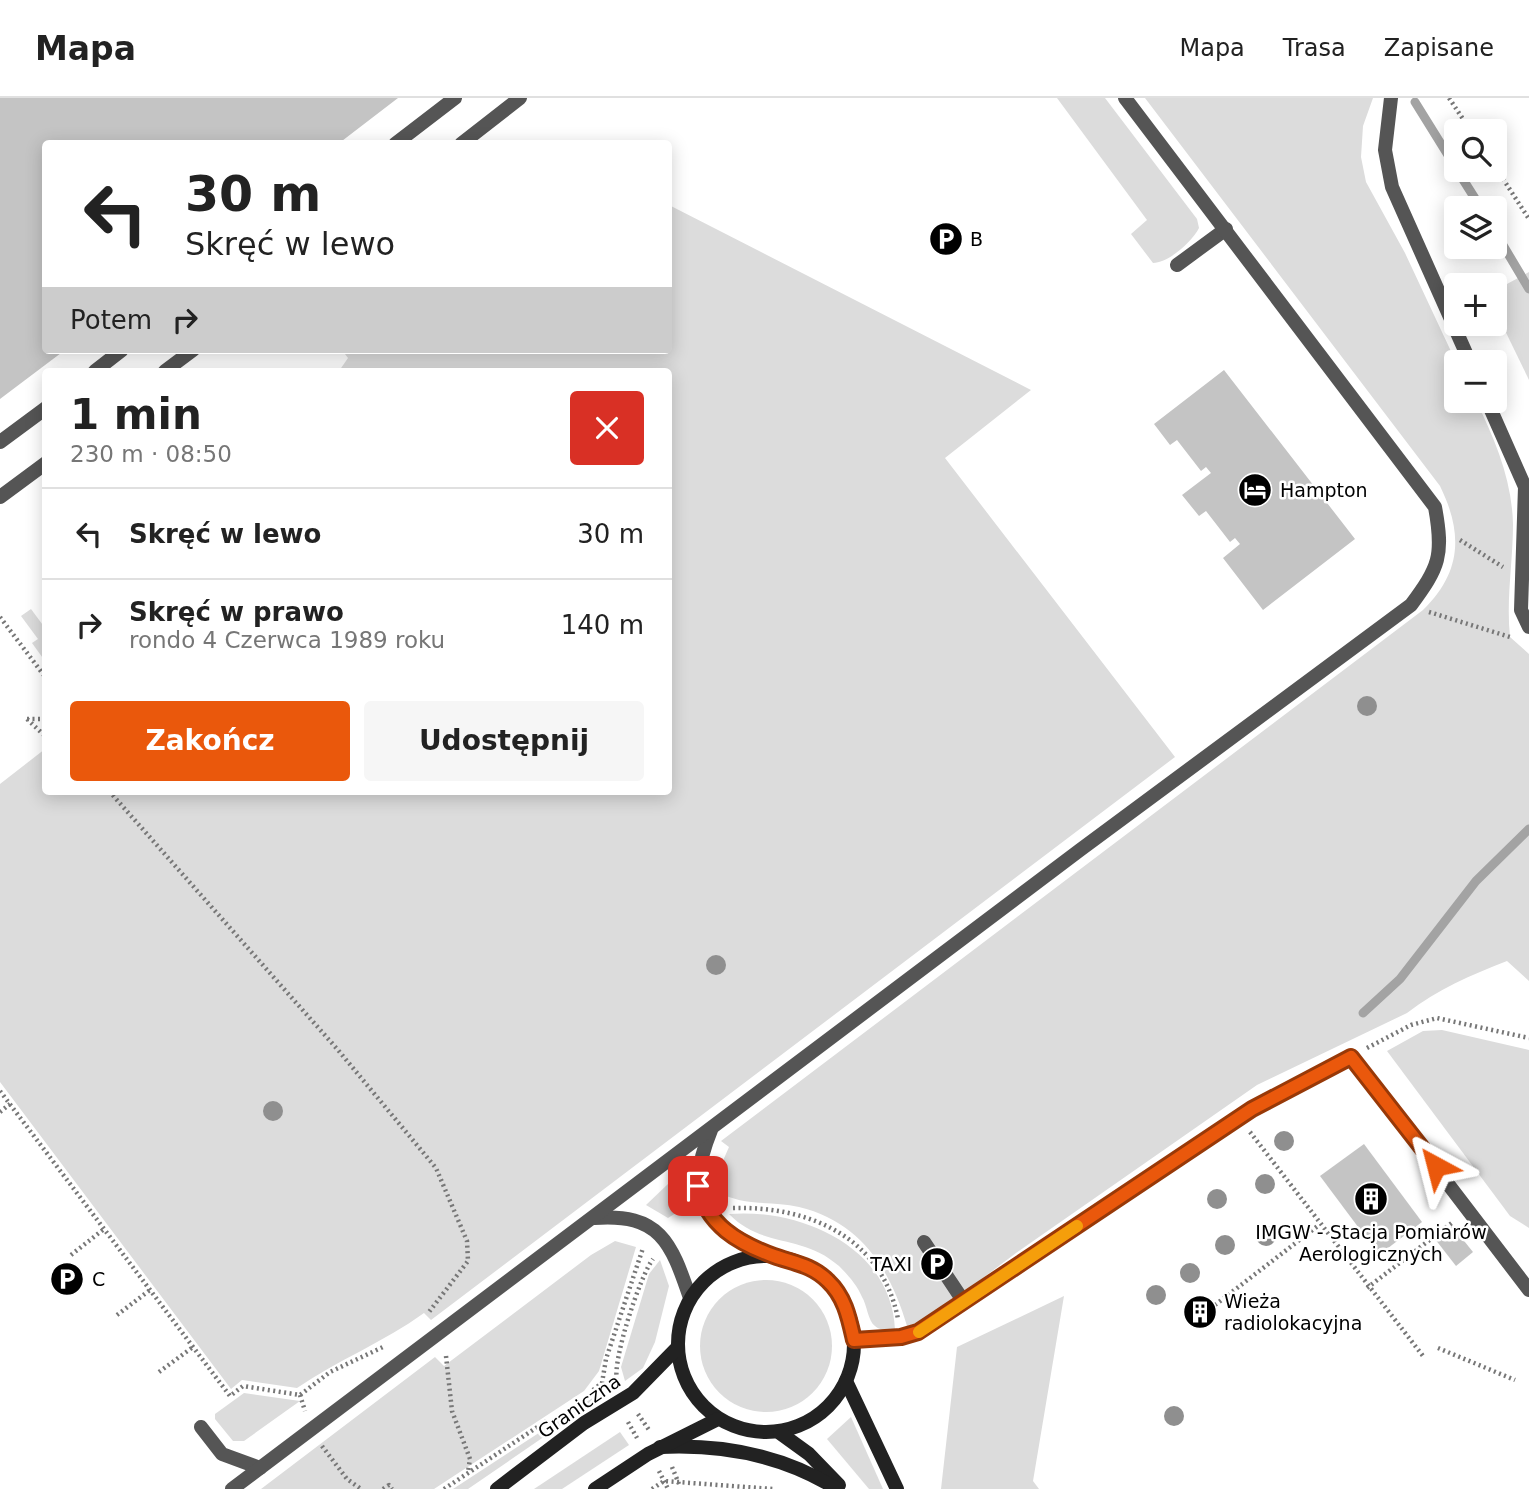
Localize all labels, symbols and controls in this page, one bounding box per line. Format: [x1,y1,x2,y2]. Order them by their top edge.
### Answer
text: Mapa [35,29,136,68]
text: Mapa [1179,34,1245,62]
text: Trasa [1283,34,1346,62]
text: Zapisane [1384,34,1494,62]
map controls [1444,119,1507,413]
button: search [1444,119,1507,182]
text: 30 m [185,166,321,223]
icon: left [70,168,161,259]
button: layers [1444,196,1507,259]
parking icon: B [927,220,965,258]
text: Skręć w lewo [185,225,395,263]
place label: B [970,228,983,250]
button: + [1444,273,1507,336]
icon: right [166,301,204,339]
text: Potem [70,305,152,335]
button: − [1444,350,1507,413]
text: 1 min [70,390,202,439]
button: close [570,391,644,465]
text: 230 m · 08:50 [70,441,232,467]
hotel icon: Hampton [1236,471,1274,509]
place label: Hampton [1280,479,1368,501]
icon: left [70,515,108,553]
text: Skręć w lewo [129,519,321,549]
text: 30 m [577,519,644,549]
text: Skręć w prawo [129,597,344,627]
icon: right [70,606,108,644]
text: 140 m [561,610,644,640]
text: rondo 4 Czerwca 1989 roku [129,627,445,653]
button: Zakończ [70,701,350,781]
button: Udostępnij [364,701,644,781]
position arrow [1399,1129,1473,1203]
pin [668,1156,728,1216]
icon: arrive [679,1167,717,1205]
building icon: IMGW - Stacja Pomiarów Aerologicznych [1352,1180,1390,1218]
place label: IMGW - Stacja Pomiarów Aerologicznych [1255,1221,1487,1265]
parking icon: TAXI [918,1245,956,1283]
place label: TAXI [869,1253,912,1275]
parking icon: C [48,1260,86,1298]
place label: C [92,1268,105,1290]
place label: Wieża radiolokacyjna [1224,1290,1362,1334]
building icon: Wieża radiolokacyjna [1181,1293,1219,1331]
street label: Graniczna [534,1370,624,1442]

